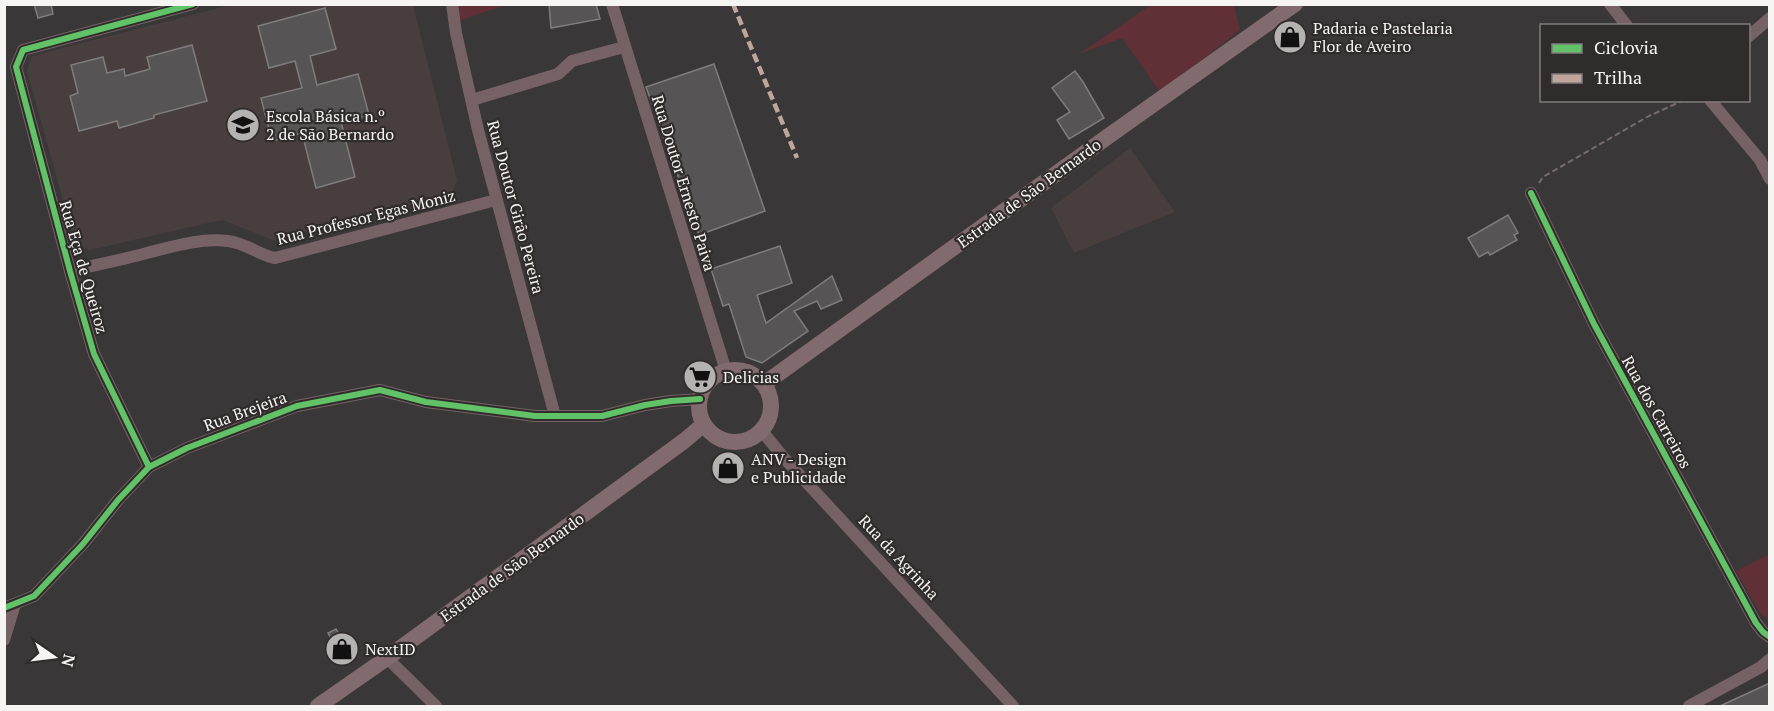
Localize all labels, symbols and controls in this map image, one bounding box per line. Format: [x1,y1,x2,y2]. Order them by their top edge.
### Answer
place label: Padaria e Pastelaria Flor de Aveiro [1313,17,1453,57]
shop icon: Padaria e Pastelaria Flor de Aveiro [1272,19,1308,55]
legend [1540,24,1750,102]
text: Ciclovia [1594,35,1658,59]
text: Trilha [1594,65,1642,89]
street label: Rua Doutor Ernesto Paiva [647,92,721,274]
place label: Escola Básica n.º 2 de São Bernardo [266,105,394,145]
school or university icon: Escola Básica n.º 2 de São Bernardo [225,107,261,143]
street label: Rua Doutor Girão Pereira [482,118,550,296]
street label: Estrada de São Bernardo [953,133,1106,253]
street label: Rua Professor Egas Moniz [274,184,458,250]
street label: Rua Eça de Queiroz [54,198,114,336]
street label: Rua dos Carreiros [1617,352,1697,472]
supermarket icon: Delicias [682,359,718,395]
place label: Delicias [723,366,779,388]
street label: Rua Brejeira [200,386,290,436]
place label: ANV - Design e Publicidade [751,448,847,488]
shop icon: ANV - Design e Publicidade [710,450,746,486]
street label: Estrada de São Bernardo [436,507,589,627]
street label: Rua da Agrinha [854,510,944,604]
north arrow [24,627,84,687]
shop icon: NextID [324,631,360,667]
place label: NextID [365,638,416,660]
text: N [56,652,81,669]

